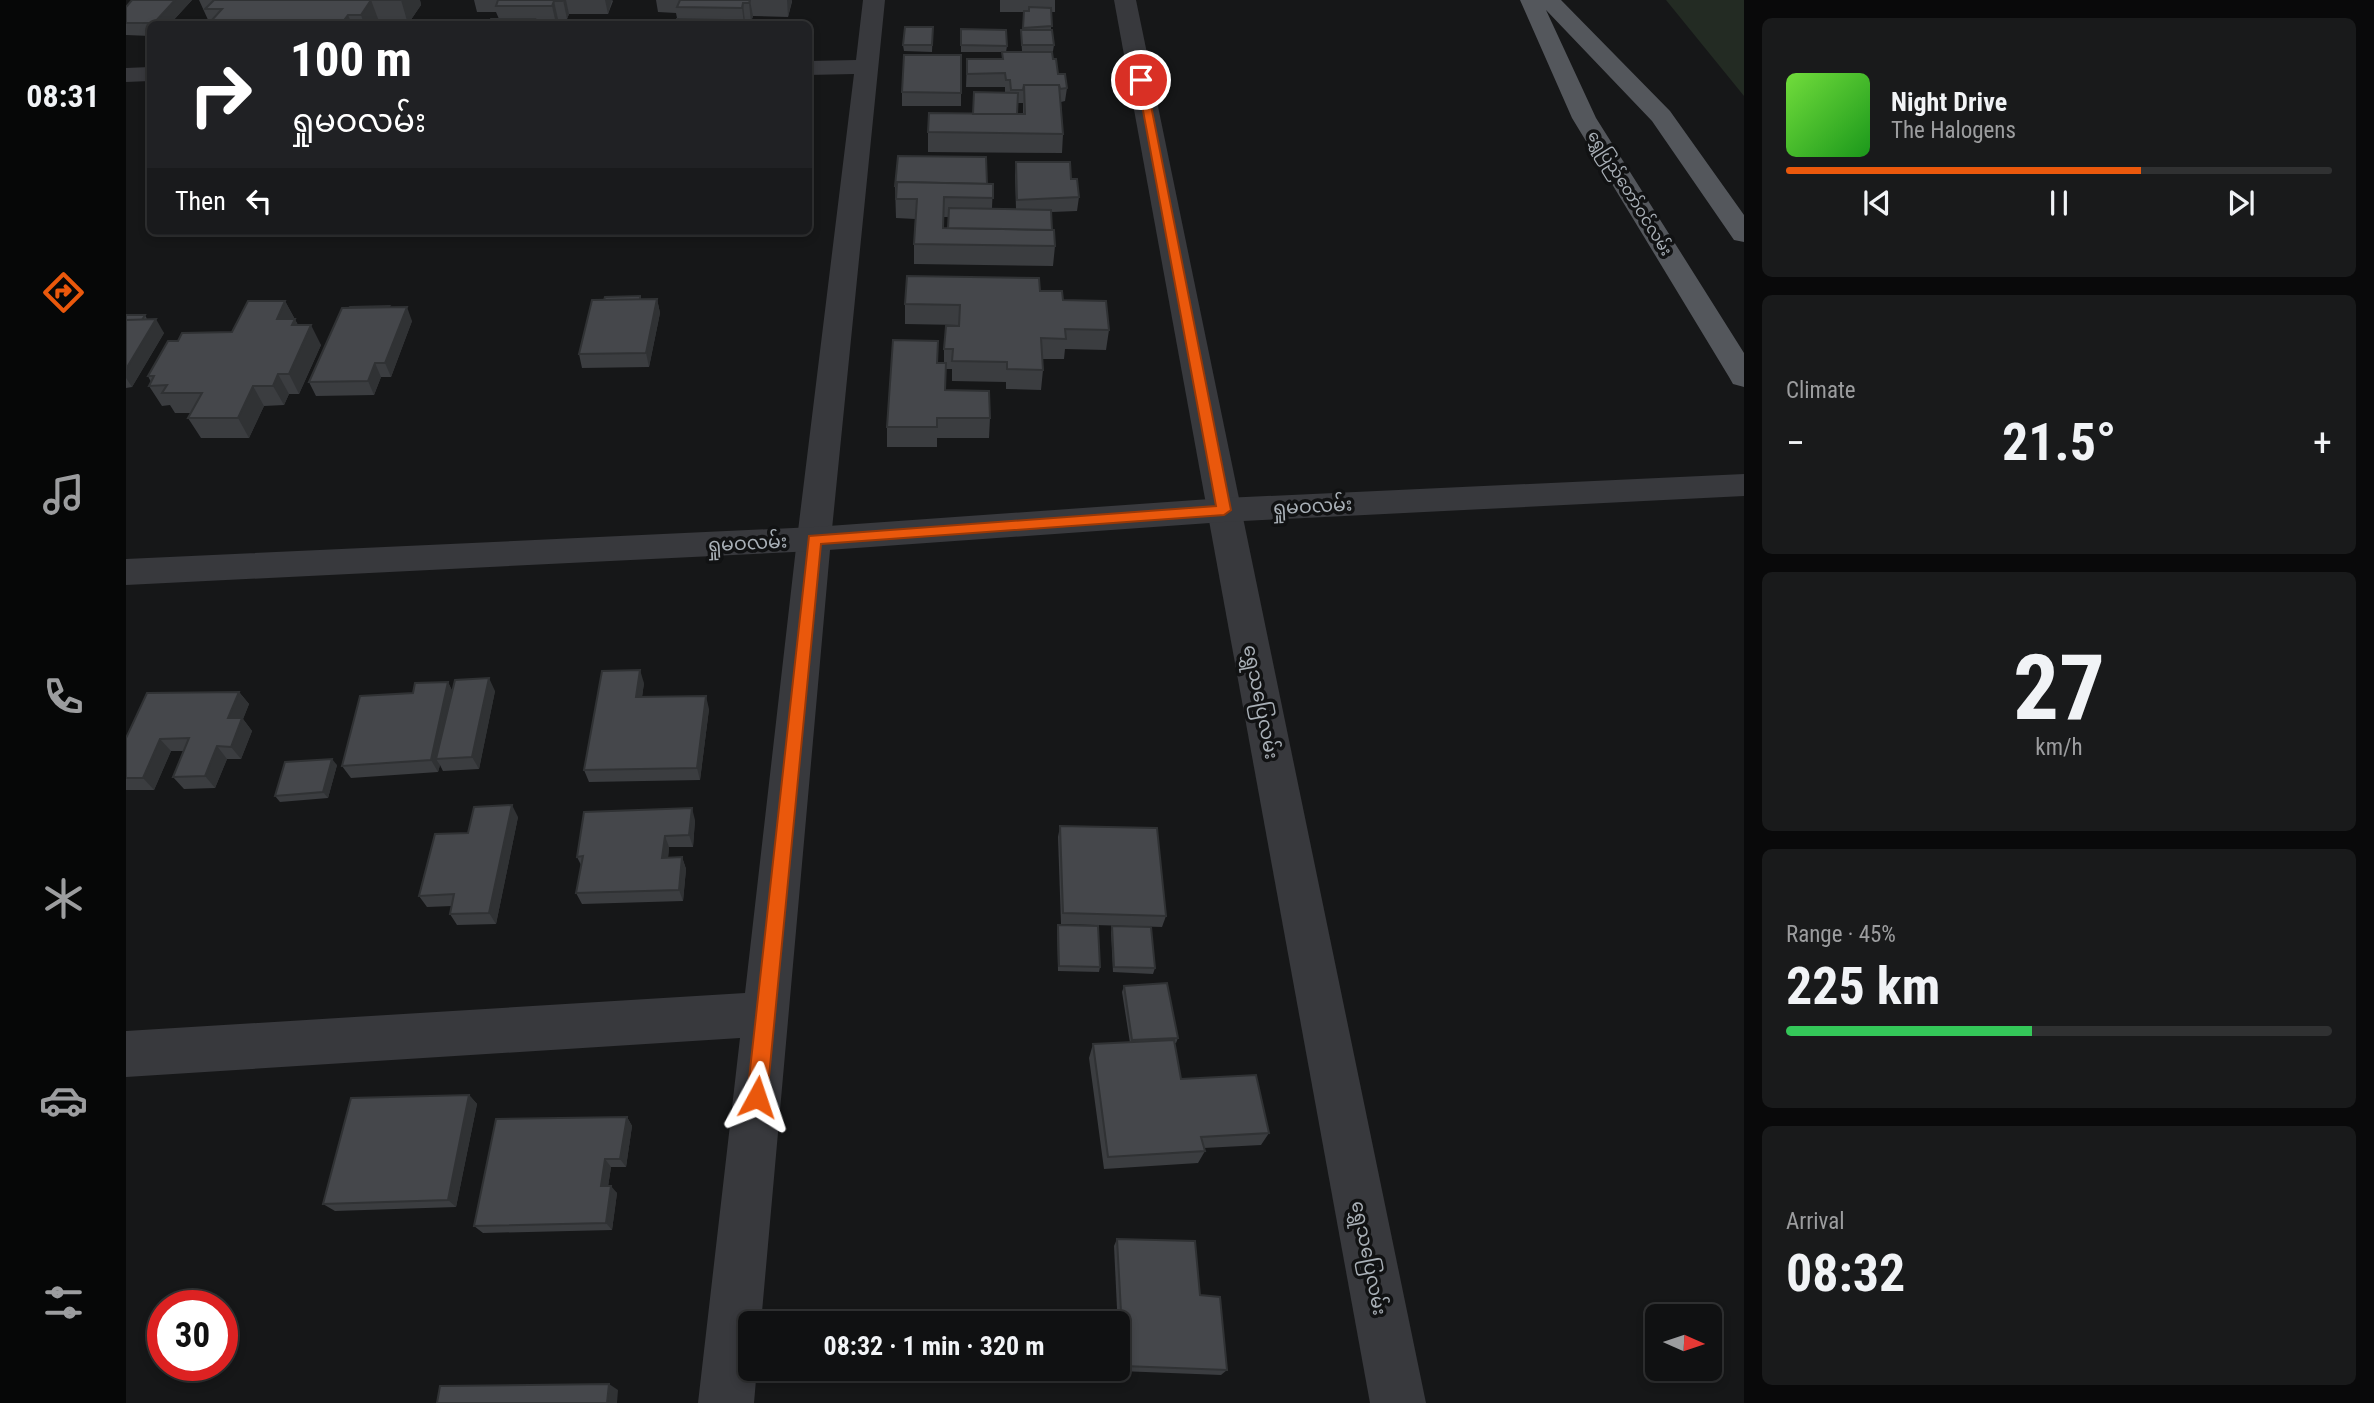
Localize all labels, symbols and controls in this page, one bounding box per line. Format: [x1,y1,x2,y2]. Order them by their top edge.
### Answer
text: 100 m [290,31,412,88]
icon: right [175,49,266,140]
pin [1111,50,1171,110]
icon: arrive [1122,61,1160,99]
text: 08:31 [26,77,100,115]
text: Night Drive [1891,87,2007,117]
text: ရှုမဝလမ်း [290,102,426,140]
text: The Halogens [1891,117,2016,144]
street label: ရွှေပြည်တော်ဝင်လမ်း [1580,126,1678,261]
icon: left [240,182,278,220]
icon: previous [1858,184,1896,222]
icon: pause [2040,184,2078,222]
icon: next [2222,184,2260,222]
text: Then [175,186,226,216]
icon: directions [39,268,88,317]
text: Climate [1786,377,1856,404]
text: 21.5° [2002,412,2116,473]
text: − [1786,421,1805,465]
text: + [2313,421,2332,465]
icon: music [39,470,88,519]
street label: ရှုမဝလမ်း [1271,489,1353,524]
street label: ရှုမဝလမ်း [706,526,788,561]
text: 27 [2013,635,2105,741]
street label: ရွှေသပြေလမ်း [1235,642,1286,762]
icon: phone [39,672,88,721]
text: km/h [2035,734,2083,761]
icon: climate [39,874,88,923]
text: Range · 45% [1786,921,1896,948]
text: 225 km [1786,956,1940,1017]
position arrow [720,1060,794,1134]
icon: car [39,1076,88,1125]
street label: ရွှေသပြေလမ်း [1343,1198,1394,1318]
text: Arrival [1786,1208,1845,1235]
text: 08:32 [1786,1243,1905,1304]
icon: filters [39,1278,88,1327]
speed limit sign: 30 [147,1290,238,1381]
north arrow [1645,1304,1722,1381]
map controls [1645,1304,1722,1381]
text: 08:32 · 1 min · 320 m [824,1331,1044,1361]

